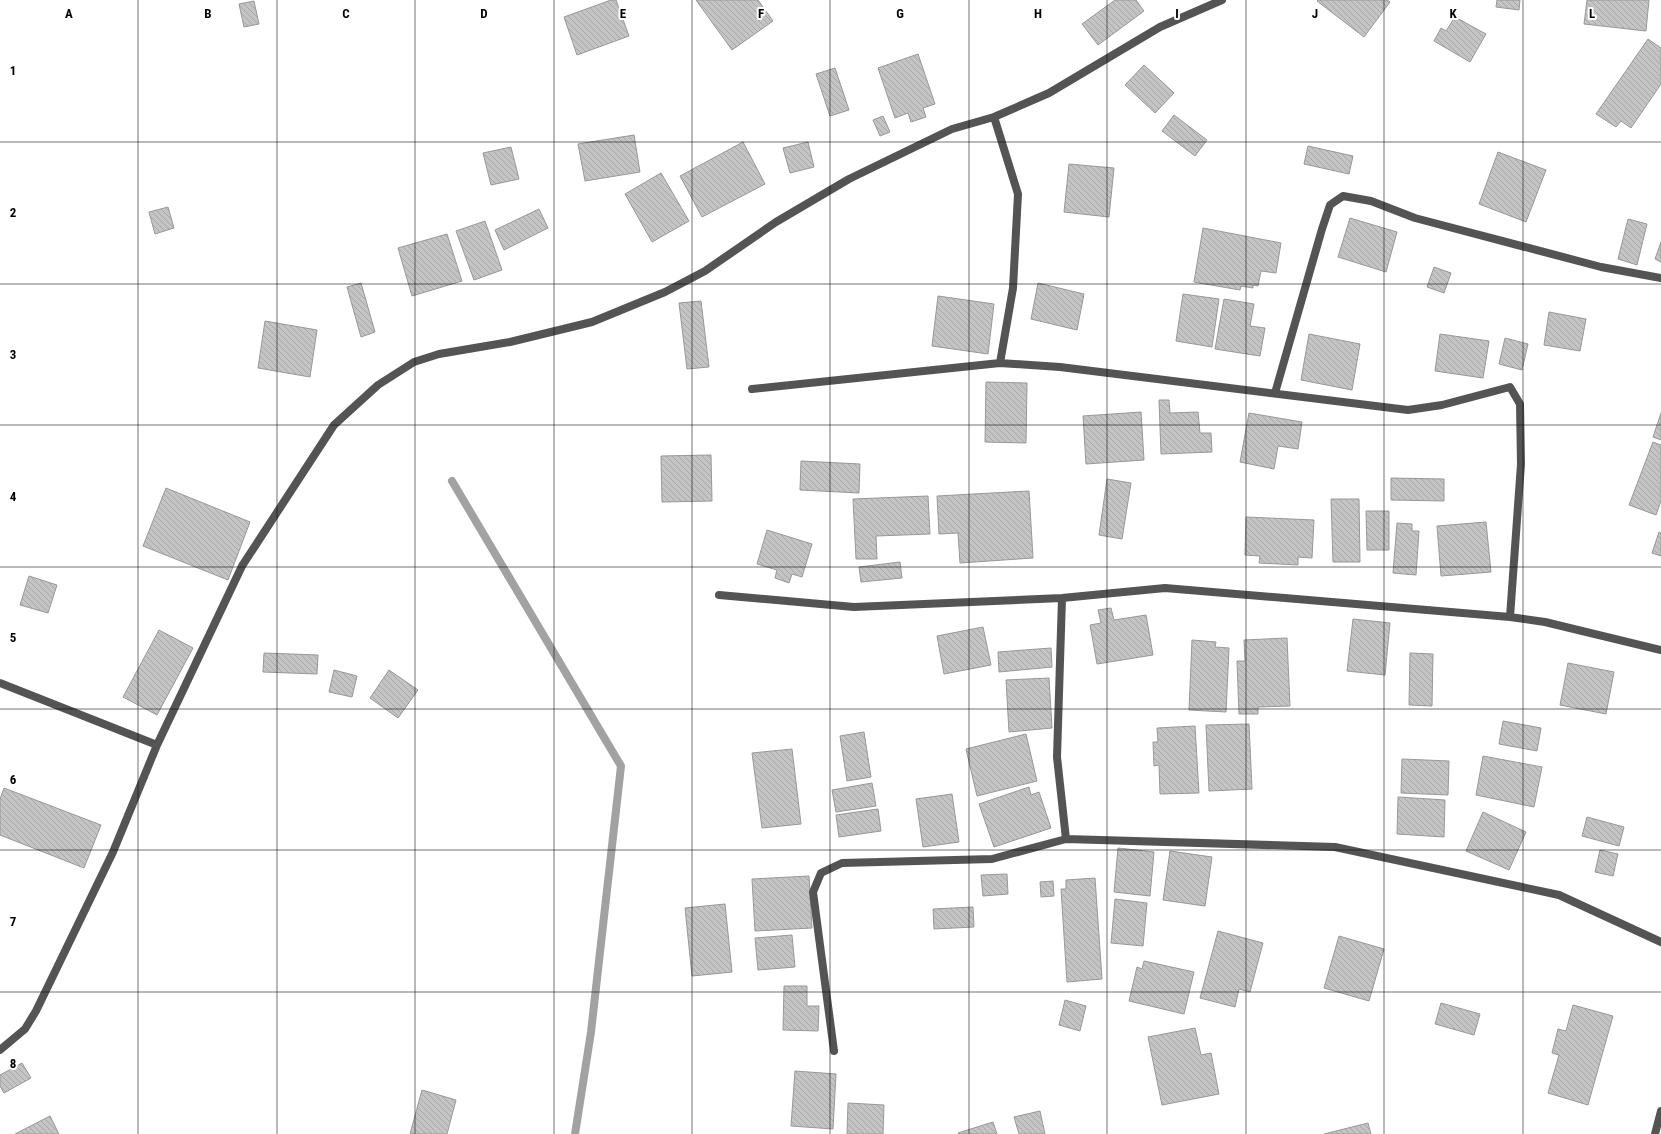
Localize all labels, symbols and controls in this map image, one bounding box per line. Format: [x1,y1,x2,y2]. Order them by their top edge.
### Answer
text: A [65,6,73,21]
text: B [204,6,212,21]
text: C [342,6,350,21]
text: D [480,6,488,21]
text: E [620,6,627,21]
text: F [758,6,764,21]
text: G [896,6,904,21]
text: H [1034,6,1042,21]
text: I [1175,6,1179,21]
text: J [1312,6,1318,21]
text: K [1449,6,1457,21]
text: L [1589,6,1595,21]
text: 1 [10,63,16,78]
text: 2 [10,205,17,220]
text: 3 [10,347,16,362]
text: 4 [10,489,17,504]
text: 5 [10,630,17,645]
text: 6 [10,772,17,787]
text: 7 [10,914,17,929]
text: 8 [10,1056,16,1071]

